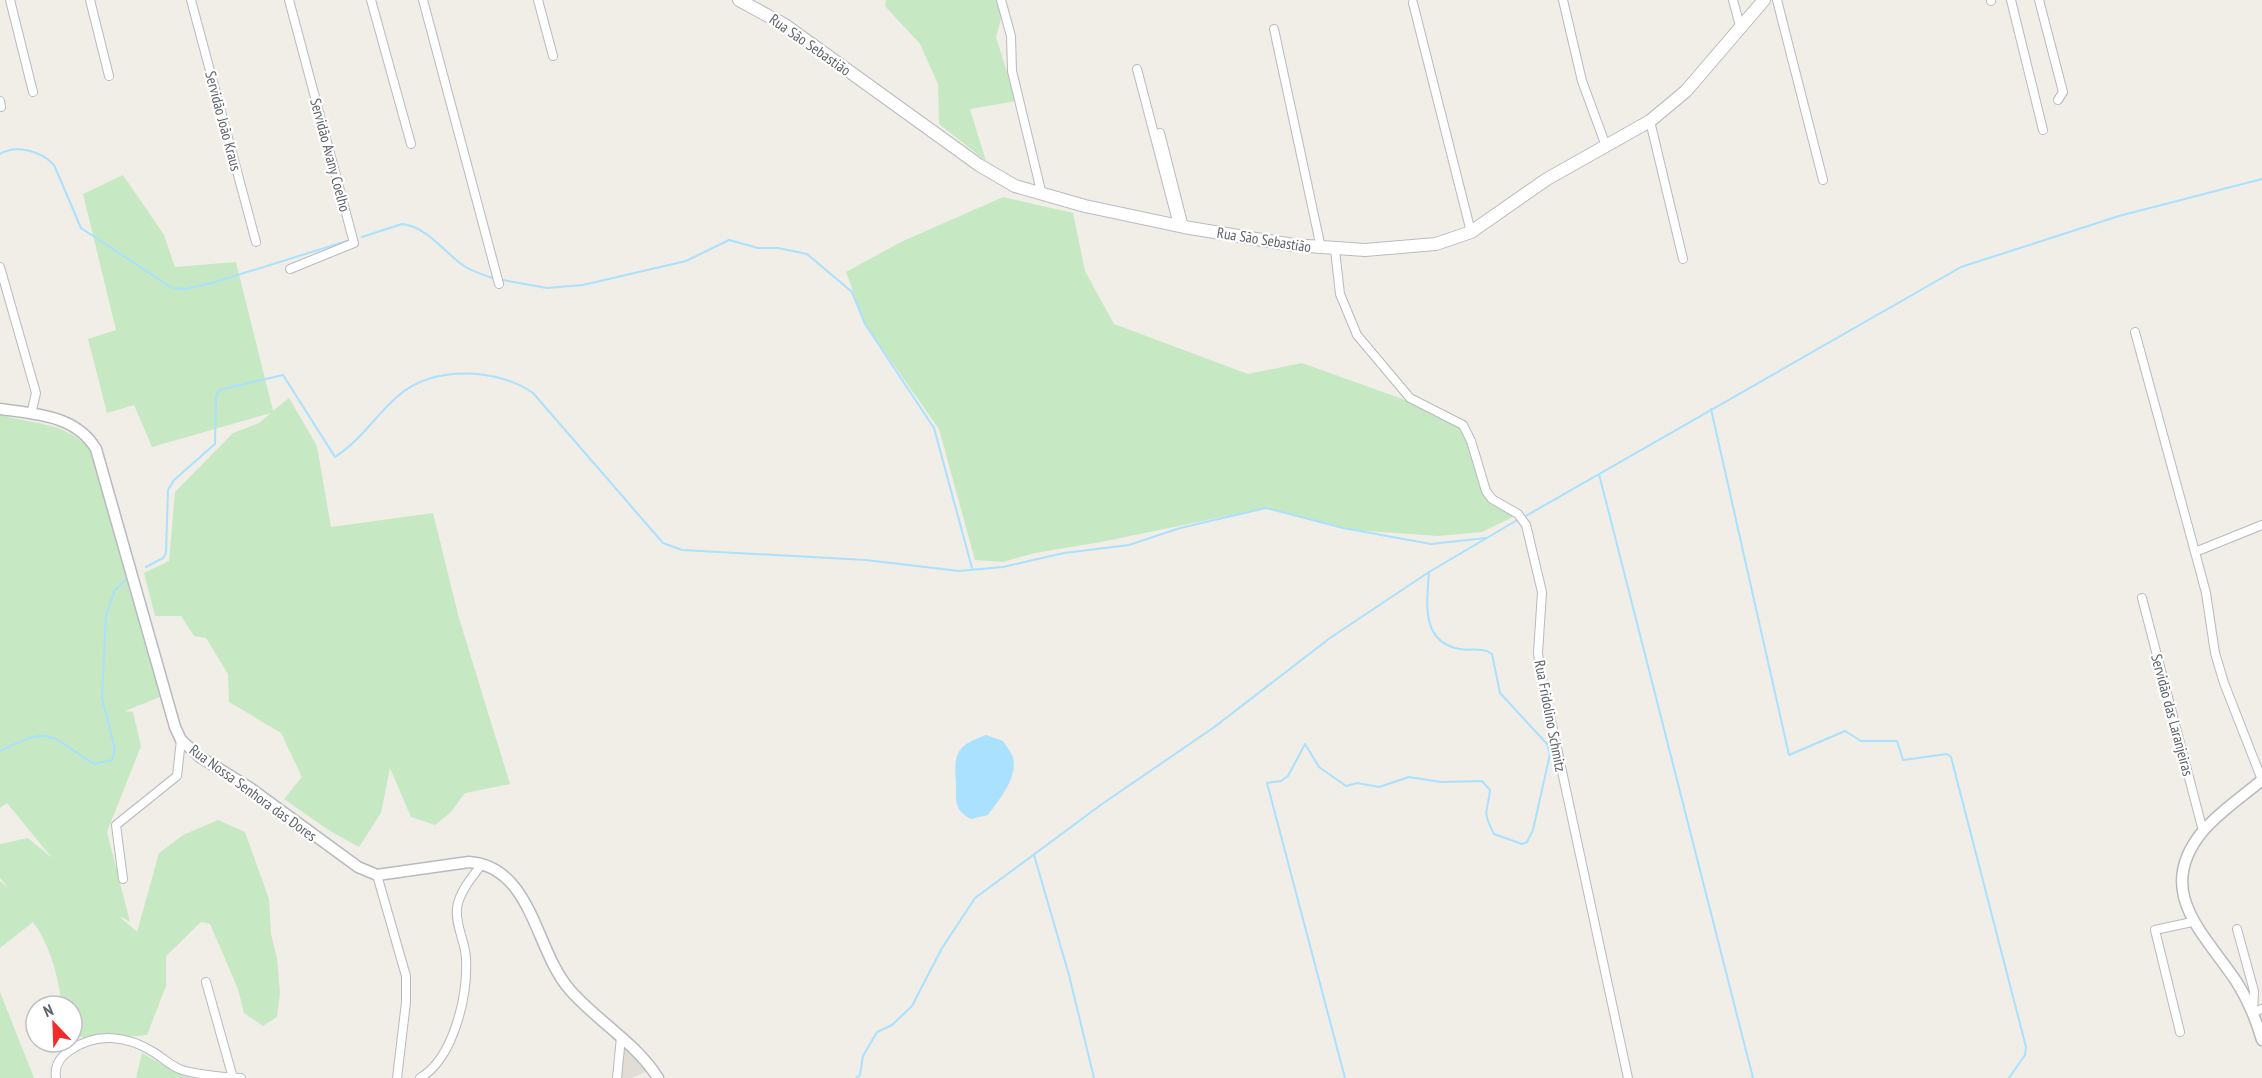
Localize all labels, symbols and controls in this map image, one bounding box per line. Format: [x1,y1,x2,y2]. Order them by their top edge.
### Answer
street label: Rua São Sebastião [766,10,855,80]
street label: Servidão João Kraus [201,69,246,173]
street label: Servidão Avany Coelho [306,96,355,214]
street label: Rua São Sebastião [1216,223,1312,256]
street label: Servidão das Laranjeiras [2147,652,2198,778]
street label: Rua Fridolino Schmitz [1530,658,1571,773]
street label: Rua Nossa Senhora das Dores [186,740,321,845]
north arrow [24,994,84,1054]
text: N [40,999,56,1021]

